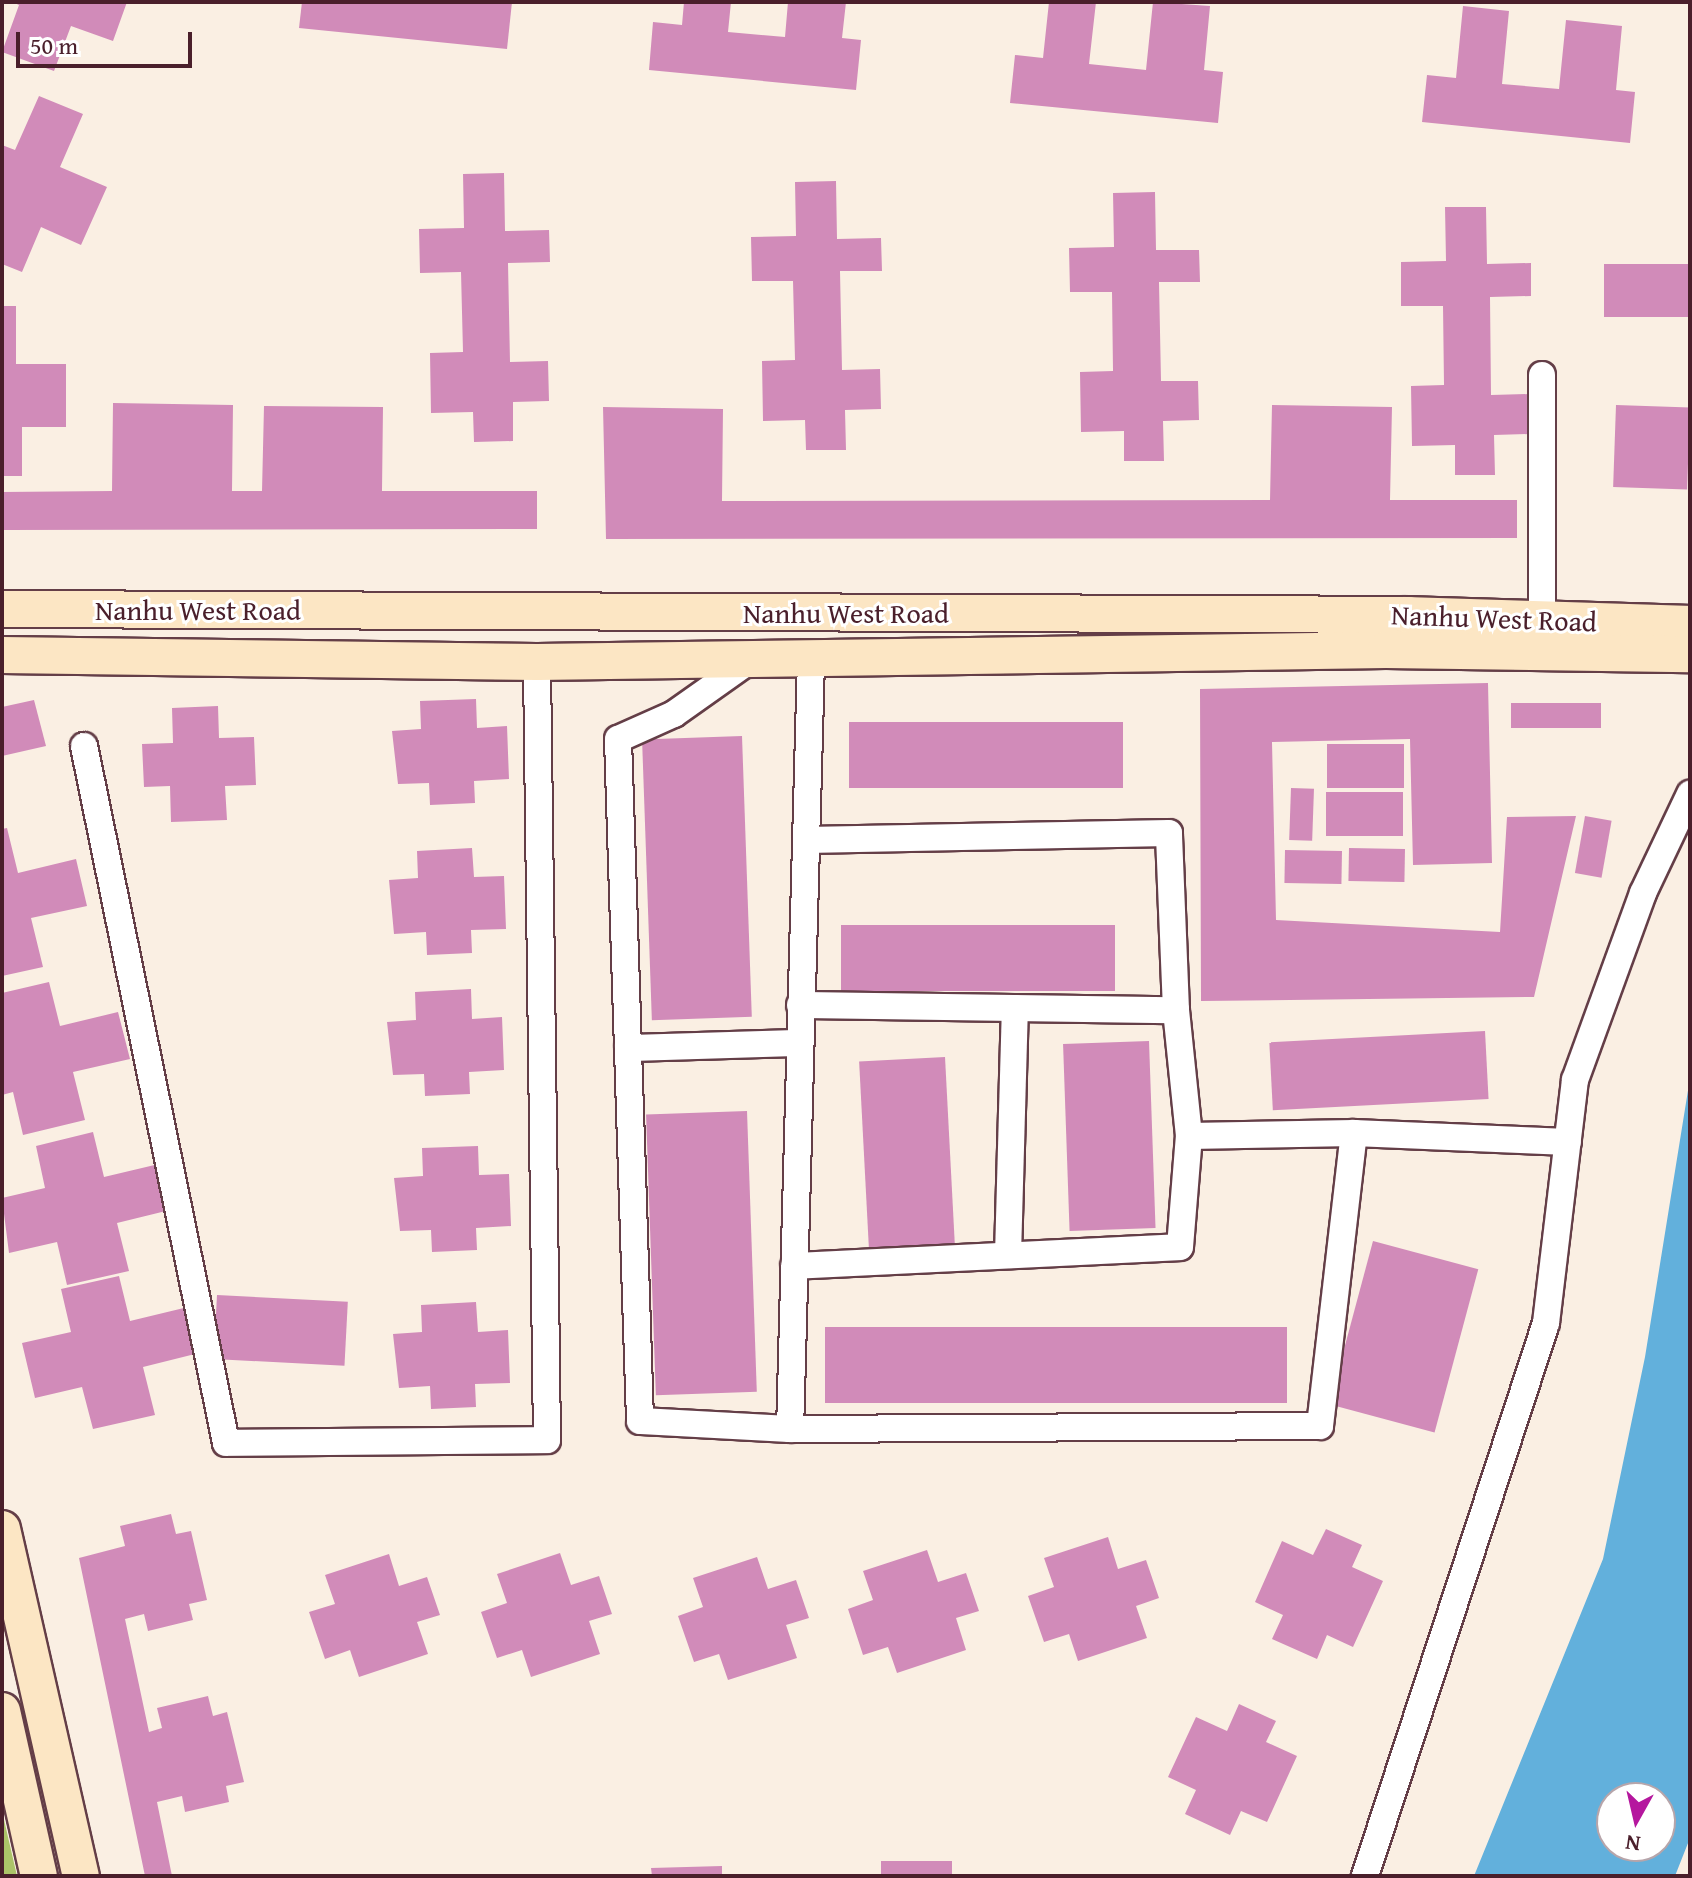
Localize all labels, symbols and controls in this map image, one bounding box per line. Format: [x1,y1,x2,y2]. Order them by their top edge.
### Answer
scale bar [20,16,196,66]
text: 50 m [30,28,78,63]
street label: Nanhu West Road [95,593,301,627]
street label: Nanhu West Road [743,596,949,630]
street label: Nanhu West Road [1391,598,1597,638]
north arrow [1596,1782,1676,1862]
text: N [1623,1827,1642,1861]

